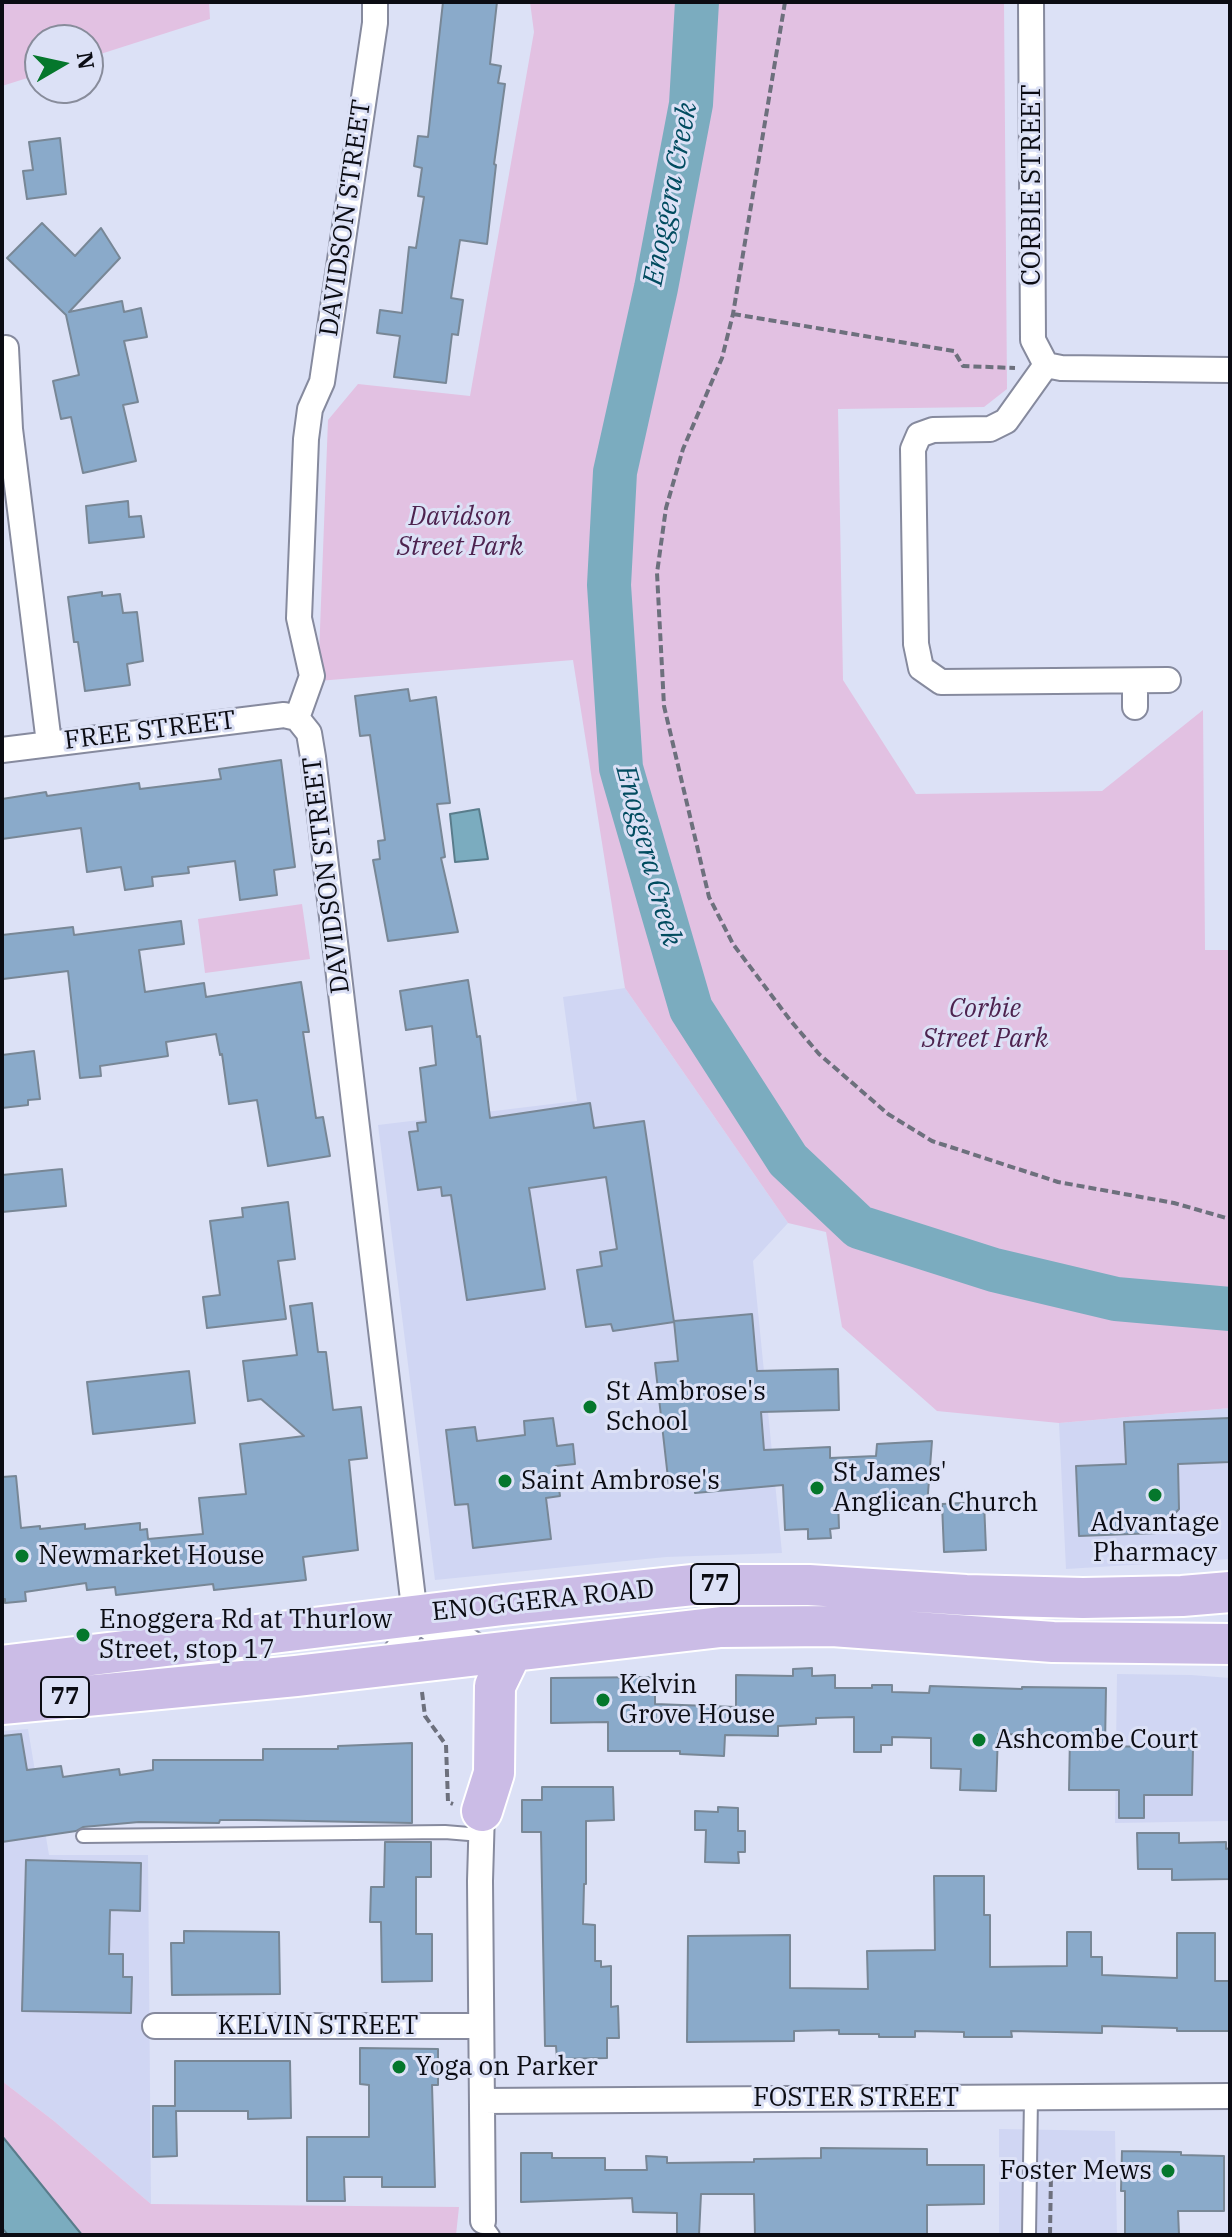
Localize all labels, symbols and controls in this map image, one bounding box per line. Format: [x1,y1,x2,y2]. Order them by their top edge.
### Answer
north arrow [24,24,104,104]
text: N [71,50,102,71]
street label: CORBIE STREET [1016,84,1048,286]
street label: DAVIDSON STREET [314,98,378,338]
water label: Enoggera Creek [637,100,705,288]
park label: Davidson Street Park [397,501,523,562]
street label: FREE STREET [62,705,238,757]
street label: DAVIDSON STREET [297,755,357,995]
water label: Enoggera Creek [608,762,688,950]
park label: Corbie Street Park [922,993,1048,1054]
place label: St Ambrose's School [606,1376,766,1438]
marker: St Ambrose's School [581,1398,599,1416]
place label: St James' Anglican Church [833,1457,1038,1518]
place label: Saint Ambrose's [521,1465,720,1497]
marker: Saint Ambrose's [496,1472,514,1490]
marker: St James' Anglican Church [808,1479,826,1497]
marker: Advantage Pharmacy [1146,1486,1164,1504]
place label: Advantage Pharmacy [1090,1507,1220,1568]
place label: Newmarket House [38,1540,265,1572]
marker: Newmarket House [13,1547,31,1565]
road number: 77 [691,1564,739,1604]
street label: ENOGGERA ROAD [430,1574,656,1628]
place label: Enoggera Rd at Thurlow Street, stop 17 [99,1604,392,1666]
marker: Enoggera Rd at Thurlow Street, stop 17 [74,1626,92,1644]
place label: Kelvin Grove House [619,1669,775,1730]
road number: 77 [41,1677,89,1717]
marker: Kelvin Grove House [594,1691,612,1709]
place label: Ashcombe Court [995,1724,1198,1756]
marker: Ashcombe Court [970,1731,988,1749]
street label: KELVIN STREET [218,2010,418,2042]
place label: Yoga on Parker [415,2051,598,2083]
marker: Yoga on Parker [390,2058,408,2076]
street label: FOSTER STREET [753,2082,959,2114]
place label: Foster Mews [999,2155,1152,2187]
marker: Foster Mews [1159,2162,1177,2180]

